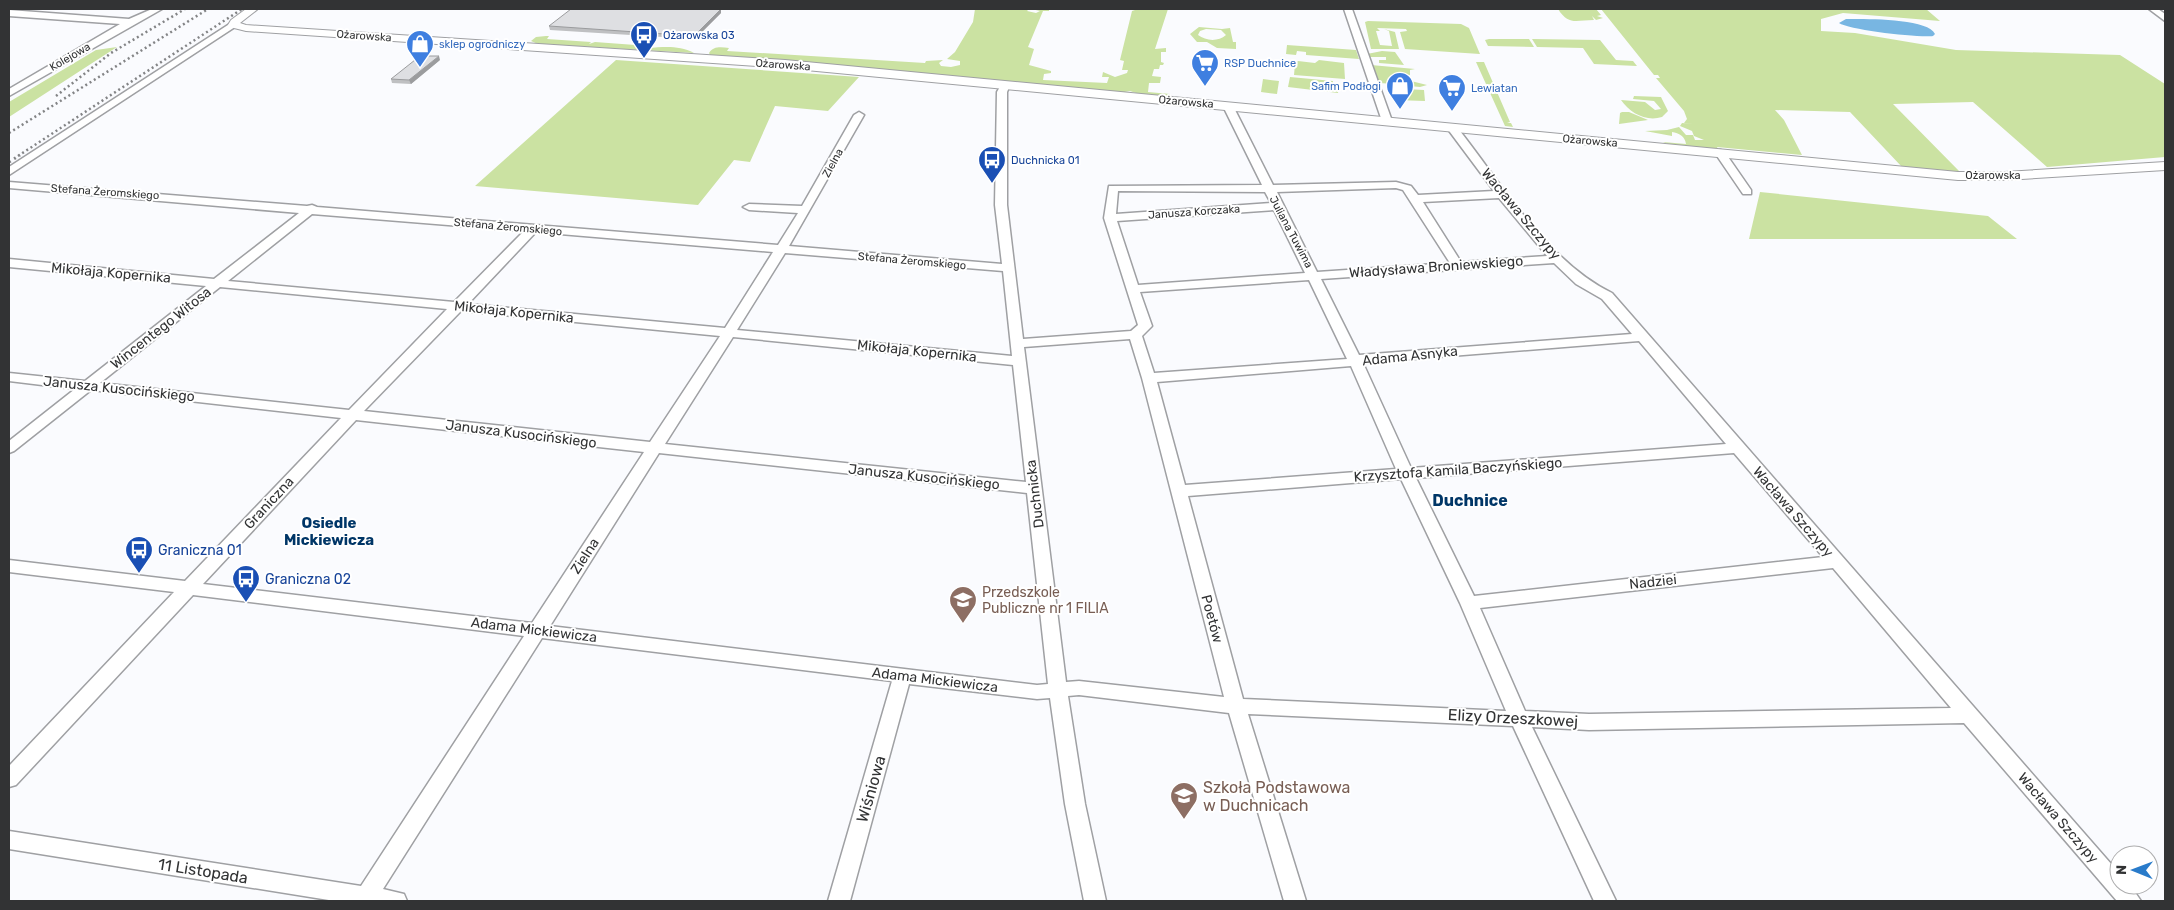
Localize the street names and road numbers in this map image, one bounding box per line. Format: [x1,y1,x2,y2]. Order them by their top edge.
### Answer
street label: Ożarowska [336,28,392,44]
street label: Kolejowa [47,40,93,74]
street label: Ożarowska [755,57,811,73]
street label: Ożarowska [1158,93,1214,111]
street label: Ożarowska [1562,132,1618,150]
street label: Zielna [820,146,846,180]
street label: Wacława Szczypy [1478,165,1564,263]
street label: Ożarowska [1965,169,2021,182]
street label: Stefana Żeromskiego [50,181,160,202]
street label: Juliana Tuwima [1267,194,1315,270]
street label: Janusza Korczaka [1147,202,1241,222]
street label: Stefana Żeromskiego [453,215,563,238]
street label: Stefana Żeromskiego [857,249,967,272]
street label: Władysława Broniewskiego [1348,252,1524,282]
street label: Mikołaja Kopernika [50,259,172,287]
street label: Wincentego Witosa [107,283,215,373]
street label: Mikołaja Kopernika [453,297,575,327]
street label: Mikołaja Kopernika [856,336,978,366]
street label: Adama Asnyka [1361,343,1459,369]
street label: Janusza Kusocińskiego [42,373,196,405]
street label: Janusza Kusocińskiego [444,416,598,452]
street label: Krzysztofa Kamila Baczyńskiego [1353,454,1563,486]
street label: Duchnicka [1022,459,1048,529]
street label: Janusza Kusocińskiego [847,461,1001,493]
street label: Wacława Szczypy [1749,463,1837,561]
street label: Graniczna [240,473,298,533]
street label: Zielna [567,535,603,577]
street label: Nadziei [1628,571,1678,593]
street label: Poetów [1197,593,1227,645]
street label: Adama Mickiewicza [470,614,598,646]
street label: Adama Mickiewicza [871,664,999,696]
street label: Elizy Orzeszkowej [1447,705,1579,731]
street label: Wiśniowa [852,753,890,825]
street label: Wacława Szczypy [2014,769,2102,867]
street label: 11 Listopada [157,855,249,887]

